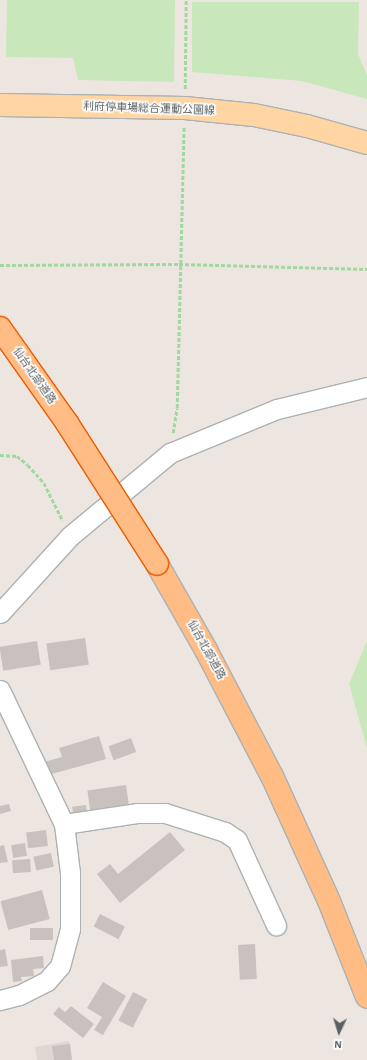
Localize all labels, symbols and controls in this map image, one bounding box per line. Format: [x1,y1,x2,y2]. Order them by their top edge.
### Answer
street label: 利府停車場総合運動公園線 [83,100,215,118]
street label: 仙台北部道路 [10,345,58,407]
street label: 仙台北部道路 [184,618,228,682]
north arrow [319,1012,359,1052]
text: N [334,1039,342,1050]

